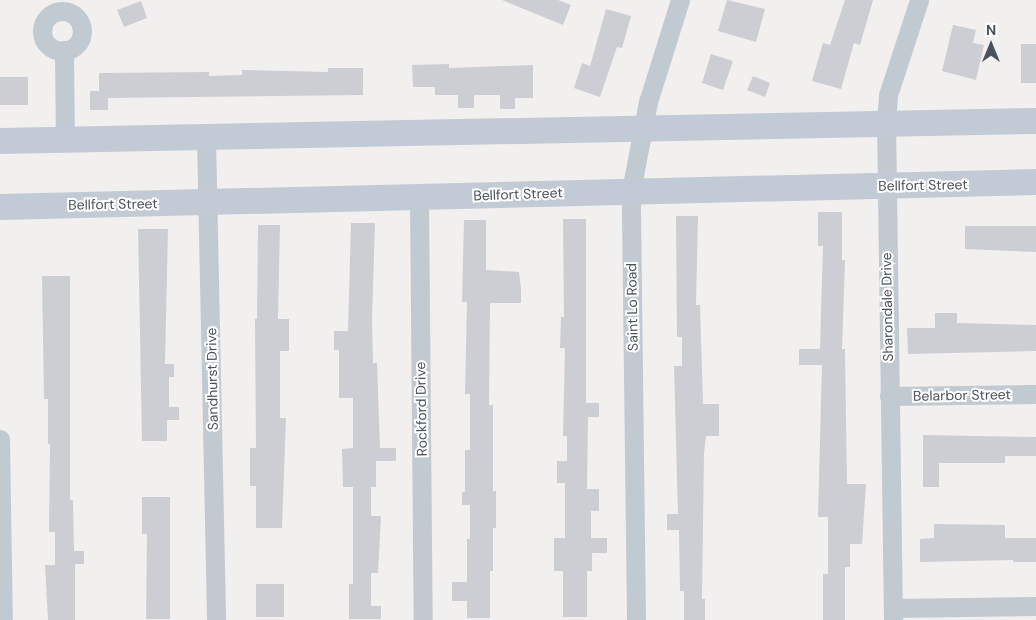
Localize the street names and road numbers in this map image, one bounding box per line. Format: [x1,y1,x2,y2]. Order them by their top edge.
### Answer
street label: Bellfort Street [878,176,968,194]
street label: Bellfort Street [473,184,563,204]
street label: Bellfort Street [68,195,158,213]
street label: Sharondale Drive [878,252,896,362]
street label: Saint Lo Road [623,263,641,351]
street label: Sandhurst Drive [203,327,221,431]
street label: Rockford Drive [412,362,430,456]
street label: Belarbor Street [913,386,1011,404]

